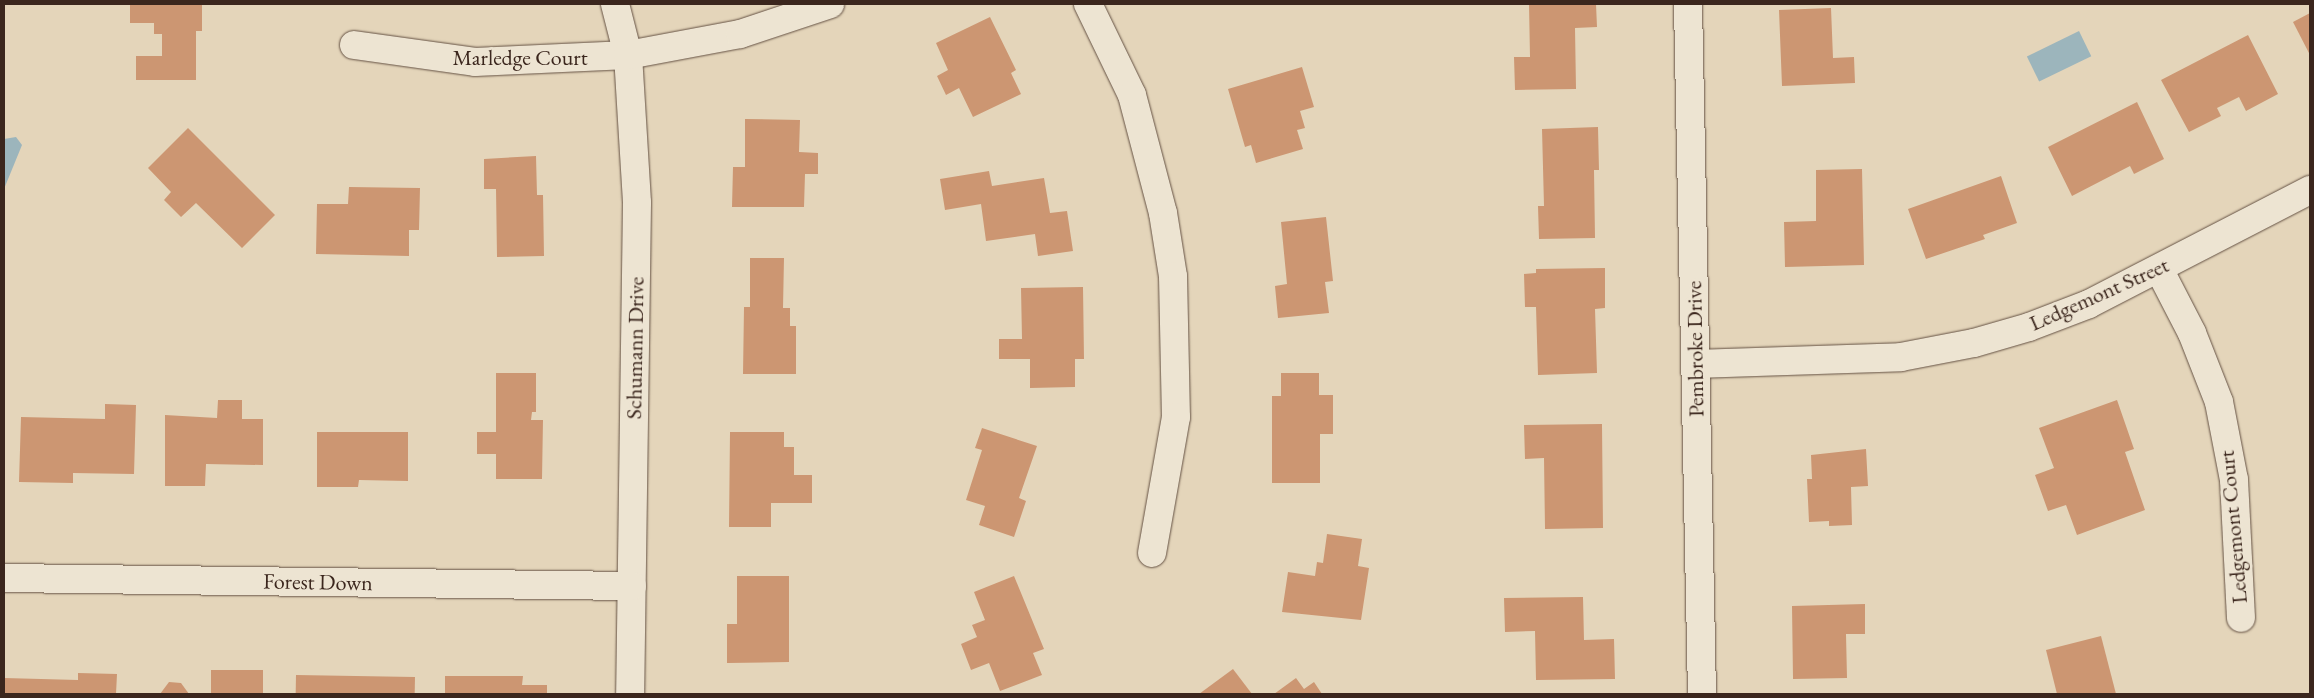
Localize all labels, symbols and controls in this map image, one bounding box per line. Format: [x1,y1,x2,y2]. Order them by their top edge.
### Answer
street label: Marledge Court [452,45,588,71]
street label: Ledgemont Street [2025,251,2173,337]
street label: Schumann Drive [621,276,649,420]
street label: Pembroke Drive [1681,281,1709,417]
street label: Ledgemont Court [2213,449,2253,605]
street label: Forest Down [263,568,373,596]

